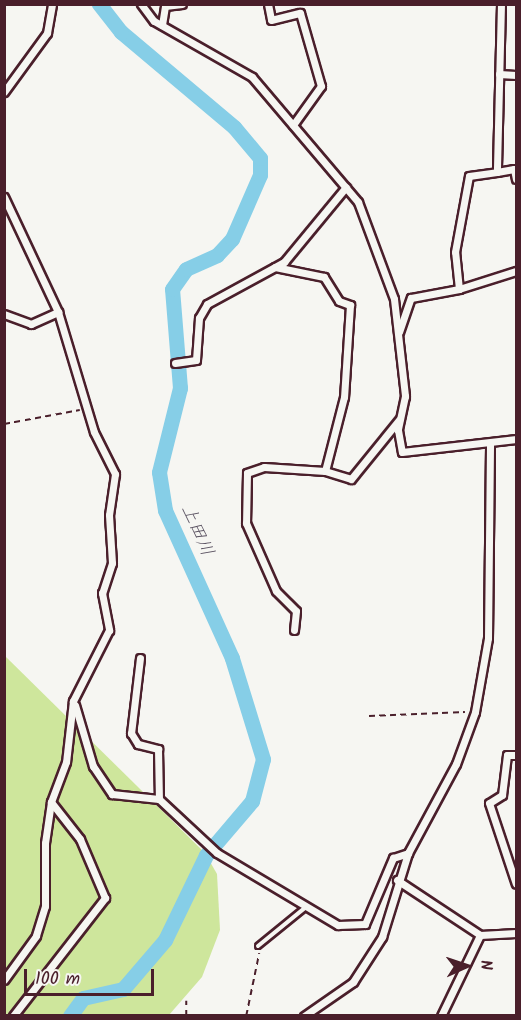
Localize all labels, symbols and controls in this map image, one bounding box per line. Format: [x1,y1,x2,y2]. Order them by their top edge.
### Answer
water label: 上田川 [175,502,217,560]
north arrow [437,936,497,996]
scale bar [27,957,158,995]
text: N [473,959,498,971]
text: 100 m [35,965,80,994]

